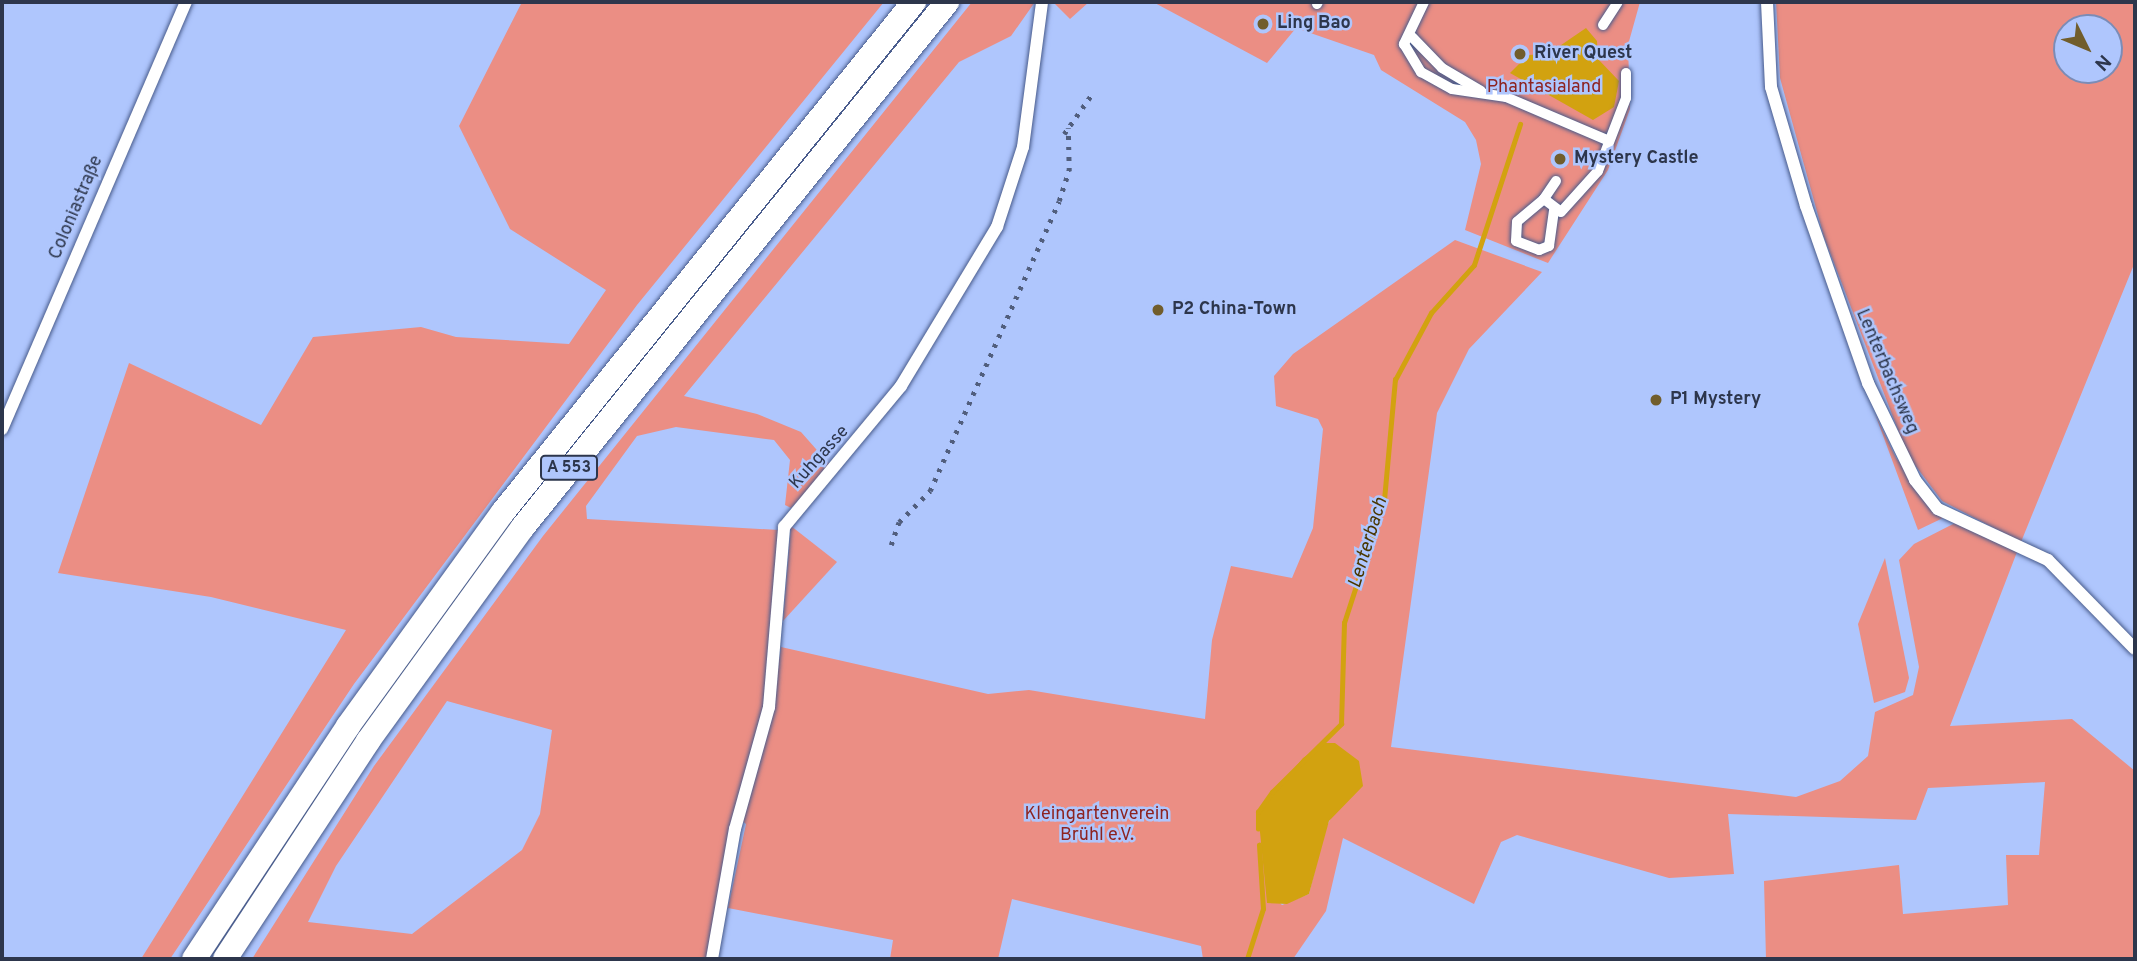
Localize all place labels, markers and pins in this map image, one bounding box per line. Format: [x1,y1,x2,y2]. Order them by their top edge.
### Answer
place label: Ling Bao [1277,13,1351,35]
marker: Ling Bao [1255,16,1271,32]
place label: River Quest [1534,43,1632,65]
marker: River Quest [1512,46,1528,62]
place label: Mystery Castle [1574,148,1699,170]
marker: Mystery Castle [1552,151,1568,167]
place label: P2 China-Town [1172,299,1297,321]
marker: P2 China-Town [1150,302,1166,318]
place label: P1 Mystery [1670,389,1761,411]
marker: P1 Mystery [1648,392,1664,408]

